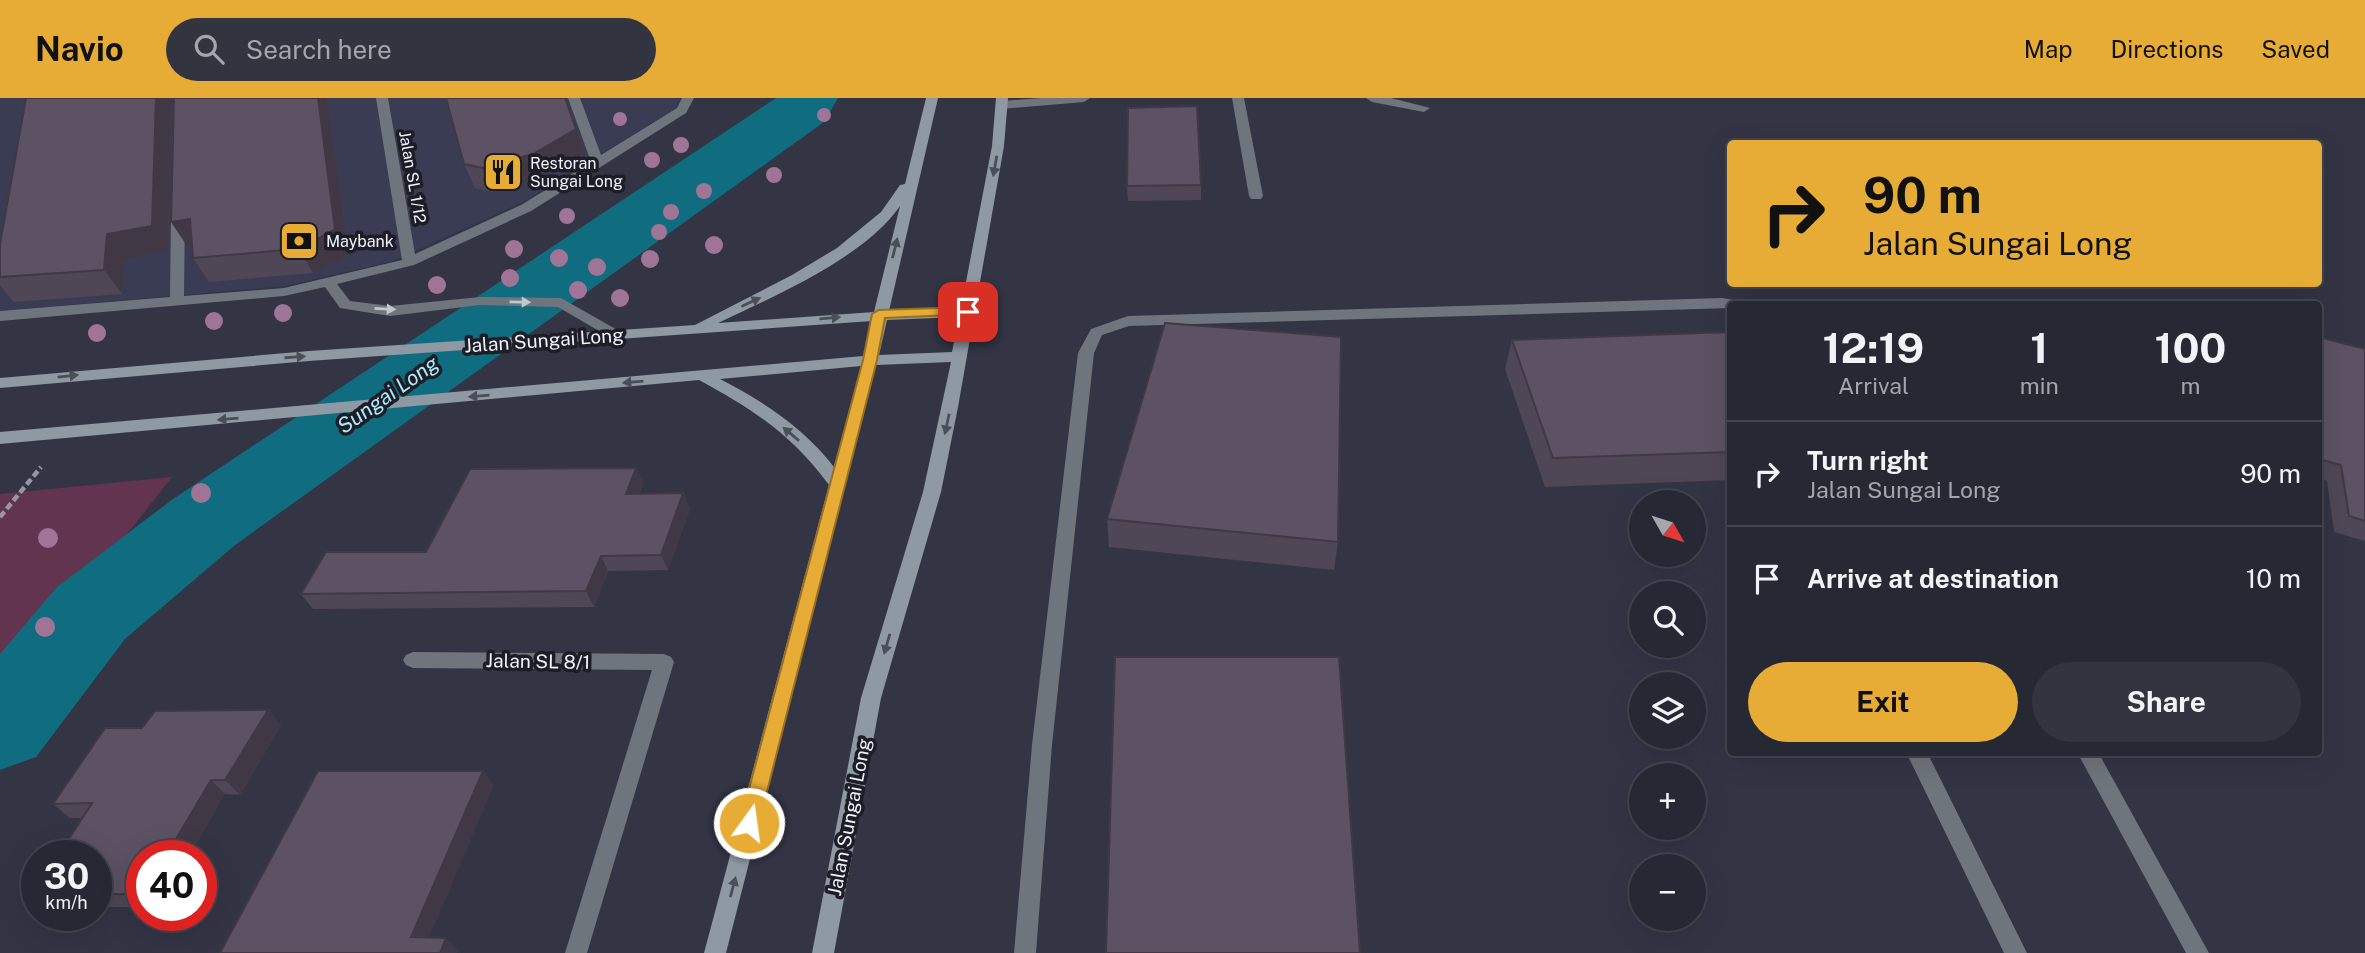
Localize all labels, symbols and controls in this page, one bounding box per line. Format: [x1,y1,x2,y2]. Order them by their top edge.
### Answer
search box [166,18,656,81]
text: Navio [35,30,124,68]
icon: search [190,30,228,68]
text: Search here [246,34,392,65]
text: Map [2024,35,2073,63]
text: Directions [2111,35,2223,63]
text: Saved [2261,35,2330,63]
street label: Jalan SL 1/12 [395,129,430,225]
restaurant icon: Restoran Sungai Long [482,151,524,193]
place label: Restoran Sungai Long [530,154,623,191]
one-way arrow [989,155,1000,177]
text: 90 m [1863,166,1982,224]
icon: right [1748,168,1839,259]
bank icon: Maybank [278,220,320,262]
text: Jalan Sungai Long [1863,225,2132,262]
place label: Maybank [326,232,394,251]
one-way arrow [890,236,901,258]
pin [938,282,998,342]
icon: arrive [949,293,987,331]
one-way arrow [509,296,531,308]
one-way arrow [741,296,761,307]
one-way arrow [374,304,396,315]
one-way arrow [820,312,842,323]
street label: Jalan Sungai Long [463,323,625,357]
text: 12:19 [1823,323,1924,372]
text: 1 [2030,323,2048,372]
text: 100 [2154,323,2226,372]
water label: Sungai Long [332,350,444,439]
one-way arrow [284,351,306,362]
one-way arrow [57,370,79,381]
text: Arrival [1838,372,1909,399]
text: min [2020,372,2059,399]
text: m [2180,372,2200,399]
one-way arrow [622,377,644,388]
one-way arrow [468,391,490,402]
one-way arrow [941,413,952,435]
one-way arrow [217,414,239,425]
one-way arrow [783,427,800,442]
text: Turn right [1807,445,1929,476]
icon: right [1748,455,1786,493]
text: 90 m [2240,458,2301,489]
text: Jalan Sungai Long [1807,476,2001,503]
north arrow [1629,490,1706,567]
map controls [1629,490,1706,931]
icon: arrive [1748,560,1786,598]
text: Arrive at destination [1807,563,2059,594]
text: 10 m [2246,563,2301,594]
button: search [1629,581,1706,658]
one-way arrow [882,633,892,654]
street label: Jalan SL 8/1 [486,649,590,673]
button: Exit [1748,662,2018,742]
button: Share [2032,662,2301,742]
button: layers [1629,672,1706,749]
street label: Jalan Sungai Long [823,736,875,898]
button: + [1629,763,1706,840]
position arrow [712,786,786,860]
speed limit sign: 40 [126,840,217,931]
button: − [1629,854,1706,931]
text: 30 [44,856,89,897]
one-way arrow [728,876,739,898]
text: km/h [45,892,88,913]

